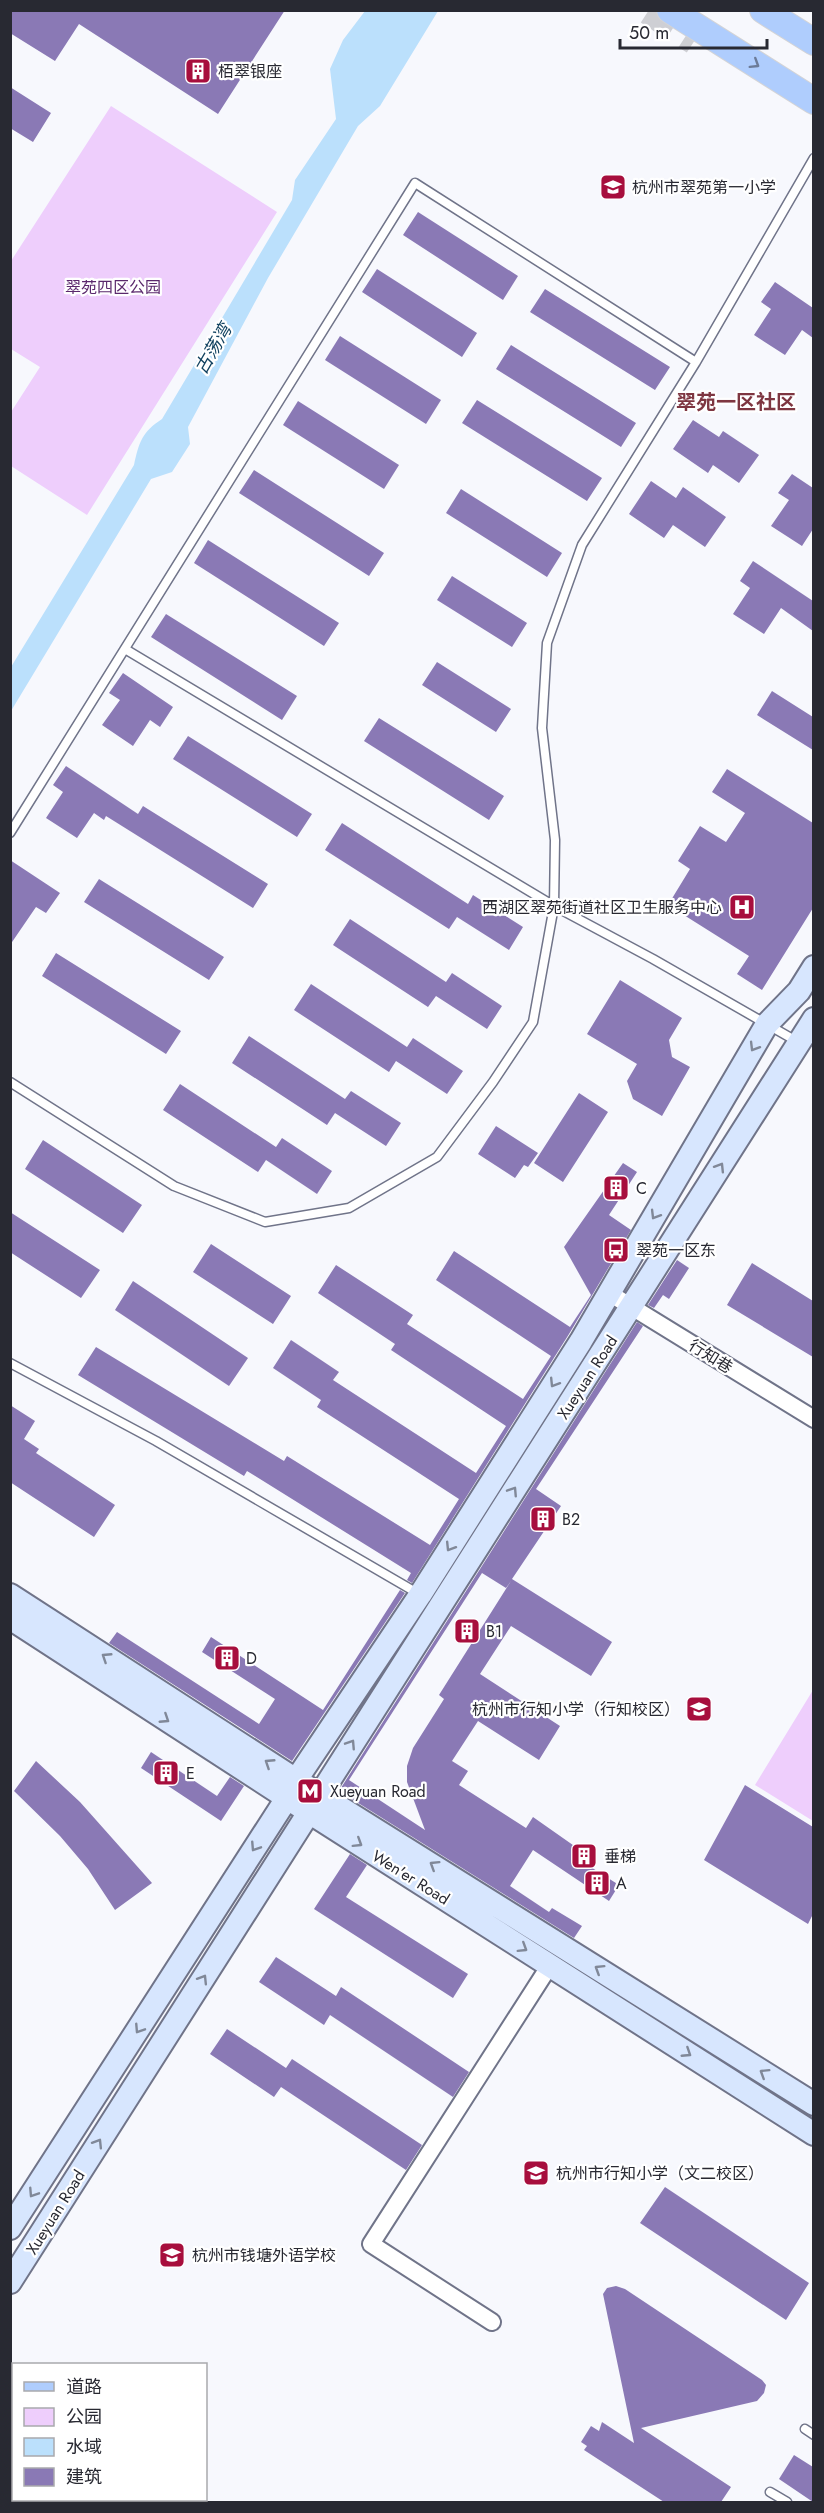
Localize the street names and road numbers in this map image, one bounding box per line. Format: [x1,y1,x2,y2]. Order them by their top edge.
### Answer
street label: Xueyuan Road [552,1331,623,1424]
street label: 行知巷 [684,1334,737,1379]
street label: Wen'er Road [368,1844,454,1910]
street label: Xueyuan Road [20,2166,91,2259]

